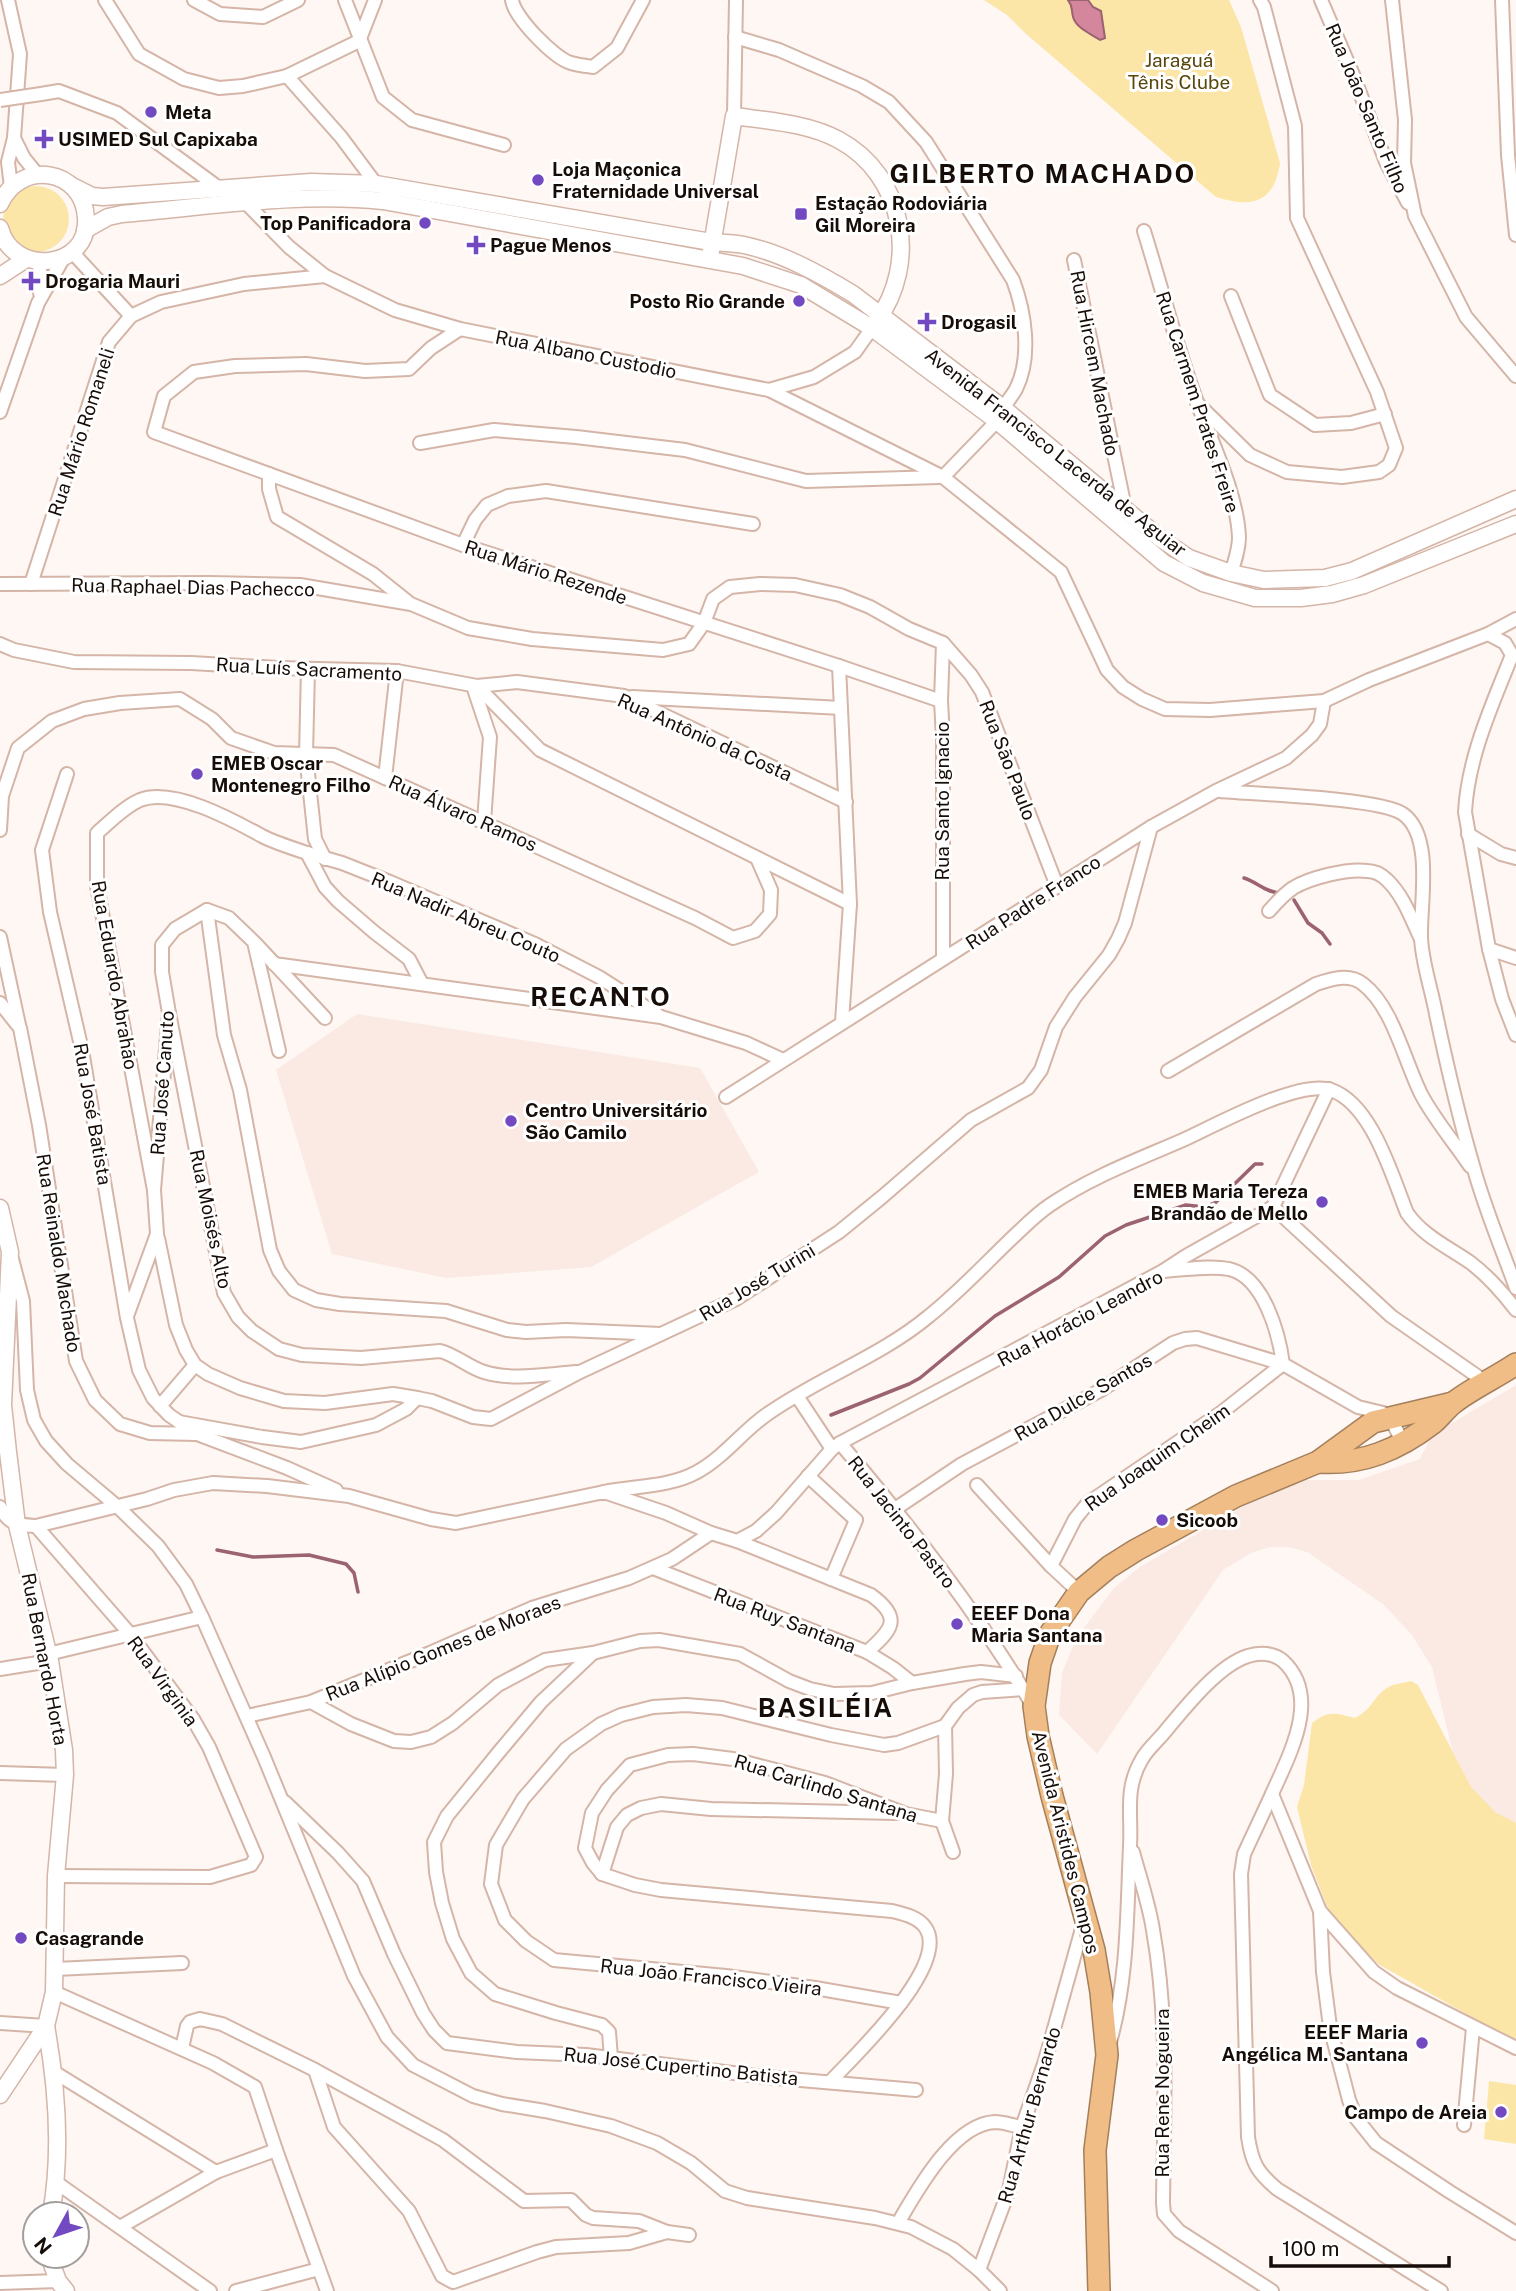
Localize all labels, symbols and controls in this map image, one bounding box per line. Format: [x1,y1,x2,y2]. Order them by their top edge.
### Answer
street label: Rua João Santo Filho [1321,20,1413,196]
park label: Jaraguá Tênis Clube [1128,49,1230,93]
place label: Meta [165,101,211,123]
marker: Meta [143,104,159,120]
place label: USIMED Sul Capixaba [58,128,258,150]
marker: USIMED Sul Capixaba [36,131,52,147]
place label: Loja Maçonica Fraternidade Universal [552,158,759,202]
district label: GILBERTO MACHADO [890,158,1196,189]
marker: Loja Maçonica Fraternidade Universal [530,172,546,188]
place label: Estação Rodoviária Gil Moreira [815,192,987,236]
marker: Estação Rodoviária Gil Moreira [793,206,809,222]
place label: Top Panificadora [260,212,411,234]
marker: Top Panificadora [417,215,433,231]
place label: Pague Menos [490,234,611,256]
marker: Pague Menos [468,237,484,253]
street label: Rua Hircem Machado [1066,268,1124,458]
place label: Drogaria Mauri [45,270,180,292]
marker: Drogaria Mauri [23,273,39,289]
street label: Rua Carmem Prates Freire [1152,289,1244,515]
place label: Posto Rio Grande [629,290,785,312]
marker: Posto Rio Grande [791,293,807,309]
place label: Drogasil [941,311,1017,333]
marker: Drogasil [919,314,935,330]
street label: Rua Albano Custodio [493,326,679,382]
street label: Avenida Francisco Lacerda de Aguiar [921,343,1191,561]
street label: Rua Mário Romaneli [43,345,119,519]
street label: Rua Mário Rezende [462,535,630,609]
street label: Rua Raphael Dias Pachecco [71,574,315,600]
street label: Rua Luís Sacramento [215,653,403,685]
street label: Rua Antônio da Costa [614,689,796,785]
street label: Rua São Paulo [975,697,1041,823]
street label: Rua Santo Ignacio [931,721,953,881]
place label: EMEB Oscar Montenegro Filho [211,752,371,796]
marker: EMEB Oscar Montenegro Filho [189,766,205,782]
street label: Rua Álvaro Ramos [385,770,541,856]
street label: Rua Padre Franco [962,850,1104,954]
street label: Rua Nadir Abreu Couto [368,867,564,967]
street label: Rua Eduardo Abrahão [88,879,142,1071]
district label: RECANTO [530,981,672,1012]
street label: Rua José Canuto [146,1010,178,1156]
street label: Rua José Batista [70,1041,116,1187]
place label: Centro Universitário São Camilo [525,1099,708,1143]
marker: Centro Universitário São Camilo [503,1113,519,1129]
street label: Rua Moisés Alto [185,1147,237,1291]
street label: Rua Reinaldo Machado [32,1152,86,1354]
place label: EMEB Maria Tereza Brandão de Mello [1133,1180,1308,1224]
marker: EMEB Maria Tereza Brandão de Mello [1314,1194,1330,1210]
street label: Rua José Turini [695,1239,819,1325]
street label: Rua Horácio Leandro [994,1265,1166,1371]
street label: Rua Dulce Santos [1010,1349,1156,1445]
street label: Rua Joaquim Cheim [1080,1399,1234,1515]
street label: Rua Jacinto Pastro [844,1451,960,1593]
place label: Sicoob [1176,1509,1238,1531]
marker: Sicoob [1154,1512,1170,1528]
street label: Rua Bernardo Horta [17,1571,73,1747]
street label: Rua Ruy Santana [711,1583,859,1657]
street label: Rua Alípio Gomes de Moraes [322,1591,564,1705]
place label: EEEF Dona Maria Santana [971,1602,1102,1646]
marker: EEEF Dona Maria Santana [949,1616,965,1632]
street label: Rua Virginia [123,1632,203,1730]
district label: BASILÉIA [758,1692,894,1723]
street label: Avenida Aristides Campos [1028,1728,1104,1956]
street label: Rua Carlindo Santana [732,1750,920,1826]
place label: Casagrande [35,1927,144,1949]
marker: Casagrande [13,1930,29,1946]
street label: Rua João Francisco Vieira [599,1954,823,2000]
street label: Rua Rene Nogueira [1151,2008,1173,2178]
place label: EEEF Maria Angélica M. Santana [1222,2021,1408,2065]
street label: Rua Arthur Bernardo [993,2024,1065,2206]
marker: EEEF Maria Angélica M. Santana [1414,2035,1430,2051]
street label: Rua José Cupertino Batista [563,2043,799,2089]
place label: Campo de Areia [1344,2101,1487,2123]
marker: Campo de Areia [1493,2104,1509,2120]
north arrow [21,2200,91,2270]
scale bar [1271,2224,1450,2268]
text: N [30,2233,56,2259]
text: 100 m [1282,2236,1339,2261]

